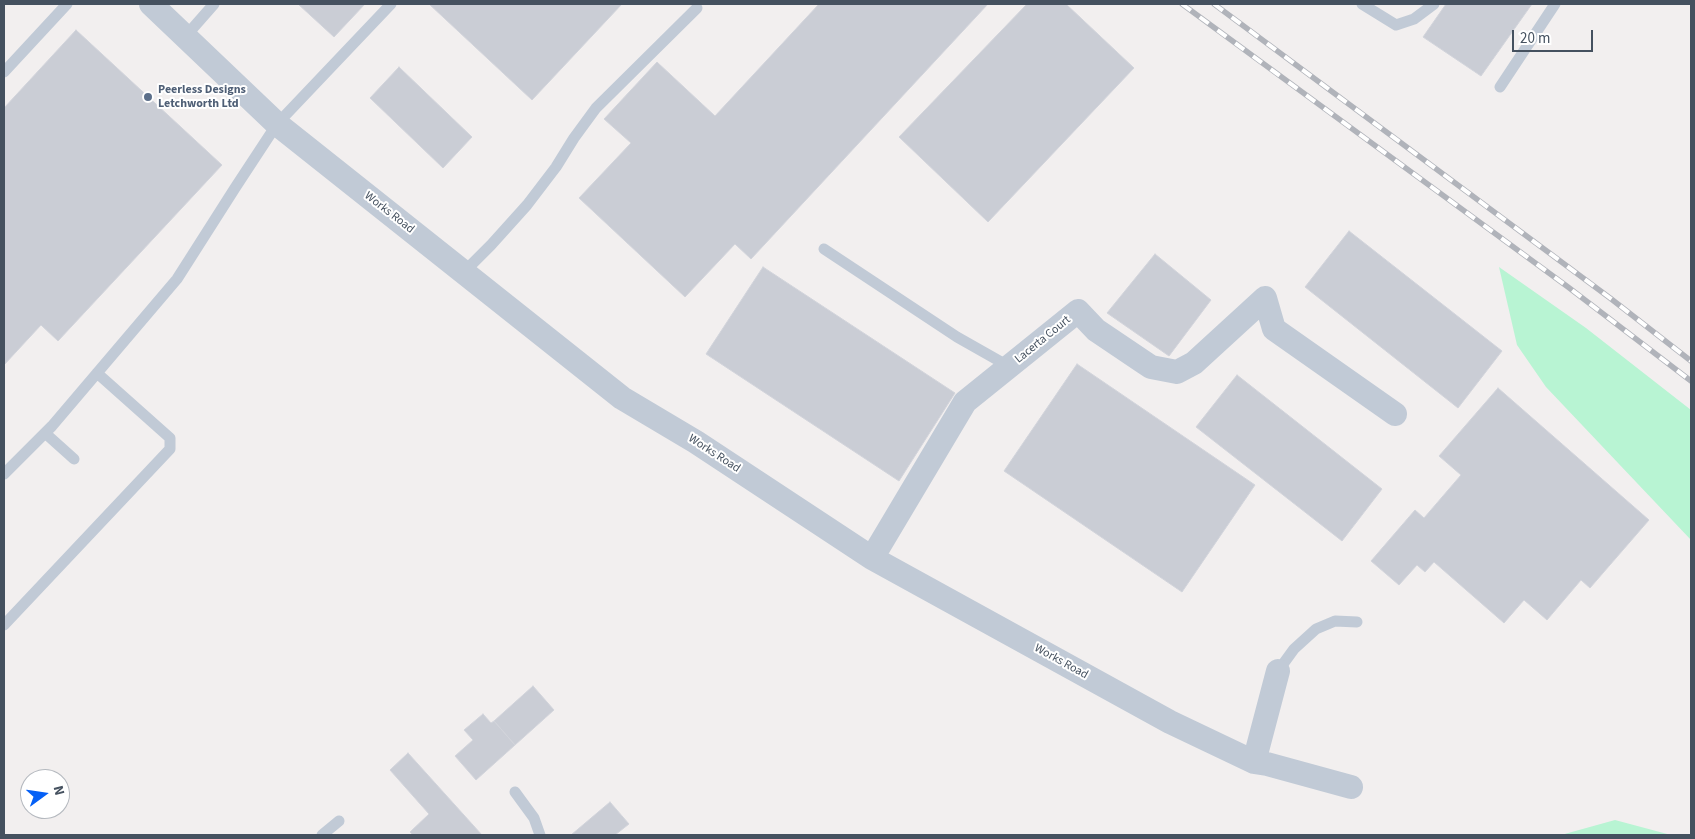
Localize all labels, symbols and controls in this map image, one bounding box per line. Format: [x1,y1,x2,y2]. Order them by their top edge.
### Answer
scale bar [1515,20,1596,52]
text: 20 m [1520,28,1550,49]
place label: Peerless Designs Letchworth Ltd [158,83,246,111]
marker: Peerless Designs Letchworth Ltd [142,91,154,103]
street label: Works Road [361,189,417,237]
street label: Lacerta Court [1012,313,1074,367]
street label: Works Road [685,432,743,476]
street label: Works Road [1032,641,1090,683]
north arrow [20,769,70,819]
text: N [48,784,69,798]

